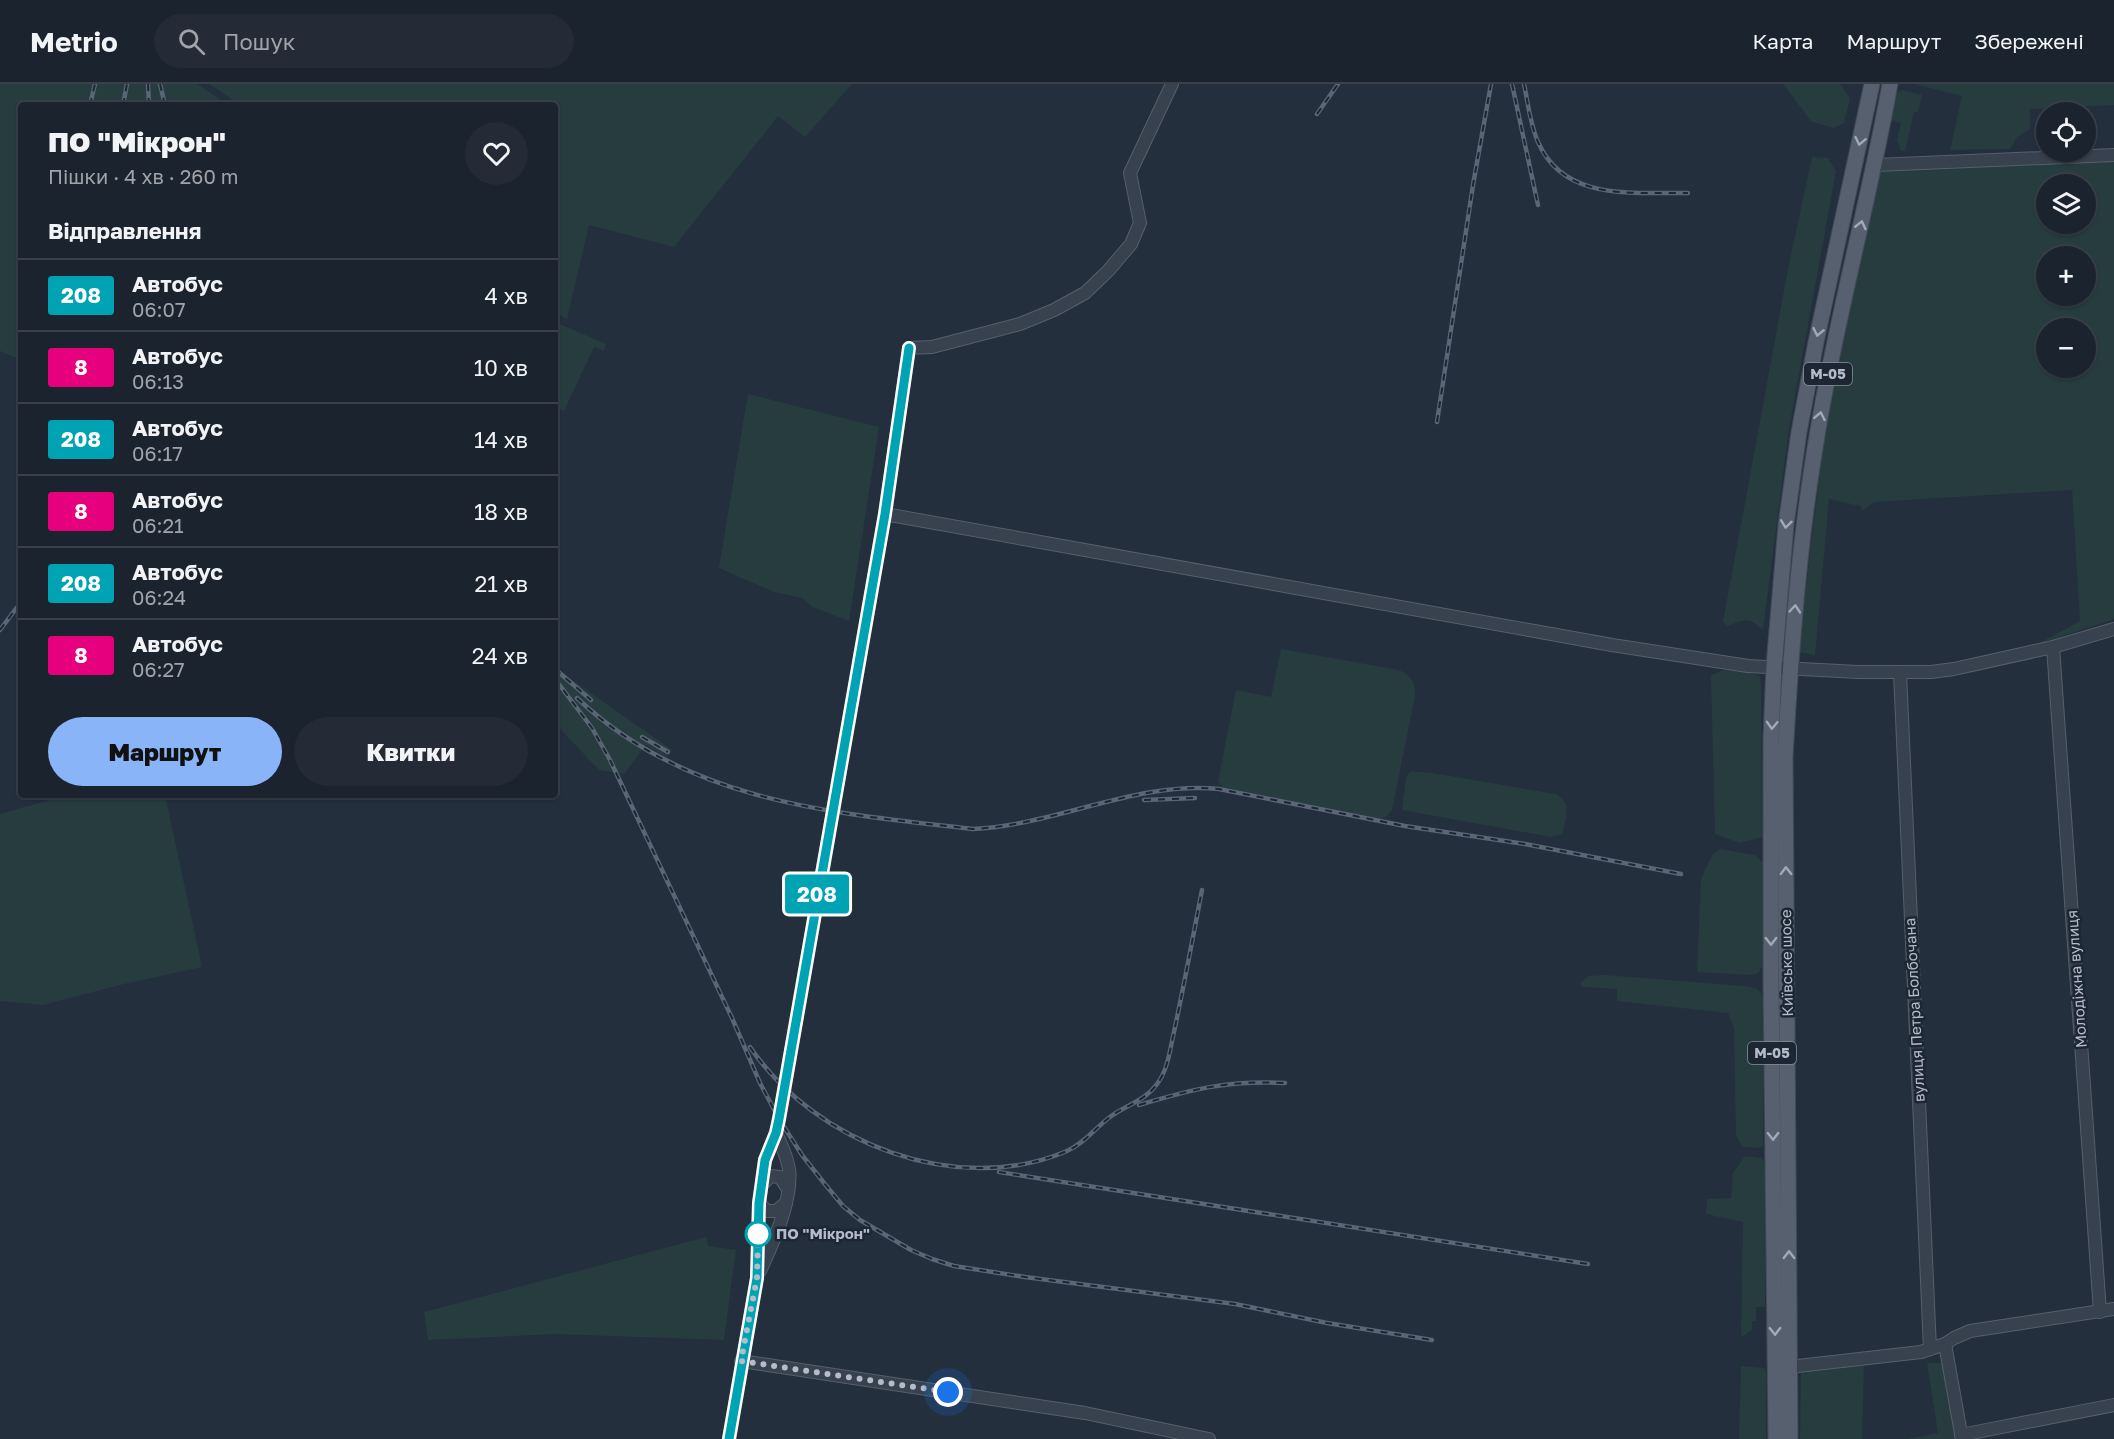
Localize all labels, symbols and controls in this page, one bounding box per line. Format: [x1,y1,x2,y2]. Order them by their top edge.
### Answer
search box [154,14,574,68]
text: Metrio [30,25,118,58]
icon: search [175,25,208,58]
text: Пошук [223,28,295,55]
text: Карта [1753,28,1813,54]
text: Маршрут [1846,28,1941,54]
text: Збережені [1974,28,2084,54]
map controls [2036,102,2096,378]
button: locate [2036,102,2096,162]
button: heart [465,122,528,185]
text: ПО "Мікрон" [48,125,226,158]
one-way arrow [1854,136,1867,146]
text: Пішки · 4 хв · 260 m [48,164,239,188]
button: layers [2036,174,2096,234]
text: Відправлення [48,217,201,244]
one-way arrow [1854,221,1867,231]
button: + [2036,246,2096,306]
text: Автобус [132,270,223,297]
text: 208 [61,282,101,308]
text: 4 хв [485,282,528,309]
text: 06:07 [132,297,186,321]
button: − [2036,318,2096,378]
one-way arrow [1812,326,1825,336]
text: Автобус [132,342,223,369]
text: 8 [74,354,88,380]
text: 10 хв [474,354,528,381]
road number: М-05 [1804,363,1852,385]
text: 06:13 [132,369,184,393]
one-way arrow [1813,411,1826,421]
text: Автобус [132,414,223,441]
text: 208 [61,426,101,452]
text: 14 хв [474,426,528,453]
text: 06:17 [132,441,183,465]
text: Автобус [132,486,223,513]
text: 8 [74,498,88,524]
text: 18 хв [474,498,528,525]
text: 06:21 [132,513,184,537]
one-way arrow [1780,519,1793,529]
text: Автобус [132,558,223,585]
text: 208 [61,570,101,596]
text: 21 хв [475,570,528,597]
text: 06:24 [132,585,186,609]
one-way arrow [1789,605,1802,614]
text: Автобус [132,630,223,657]
text: 8 [74,642,88,668]
text: 24 хв [472,642,528,669]
text: 06:27 [132,657,185,681]
button: Маршрут [48,717,282,786]
button: Квитки [294,717,528,786]
one-way arrow [1765,720,1778,729]
one-way arrow [1780,866,1792,875]
line badge: 208 [782,874,852,914]
text: 208 [797,881,837,907]
street label: Київське шосе [1776,909,1796,1017]
street label: Молодіжна вулиця [2062,910,2090,1049]
street label: вулиця Петра Болбочана [1900,917,1928,1103]
one-way arrow [1765,936,1777,945]
road number: М-05 [1748,1042,1796,1064]
one-way arrow [1766,1131,1779,1140]
marker: ПО "Мікрон" [745,1221,771,1247]
place label: ПО "Мікрон" [776,1224,870,1242]
one-way arrow [1783,1250,1795,1259]
one-way arrow [1769,1326,1781,1335]
your location [933,1377,963,1407]

